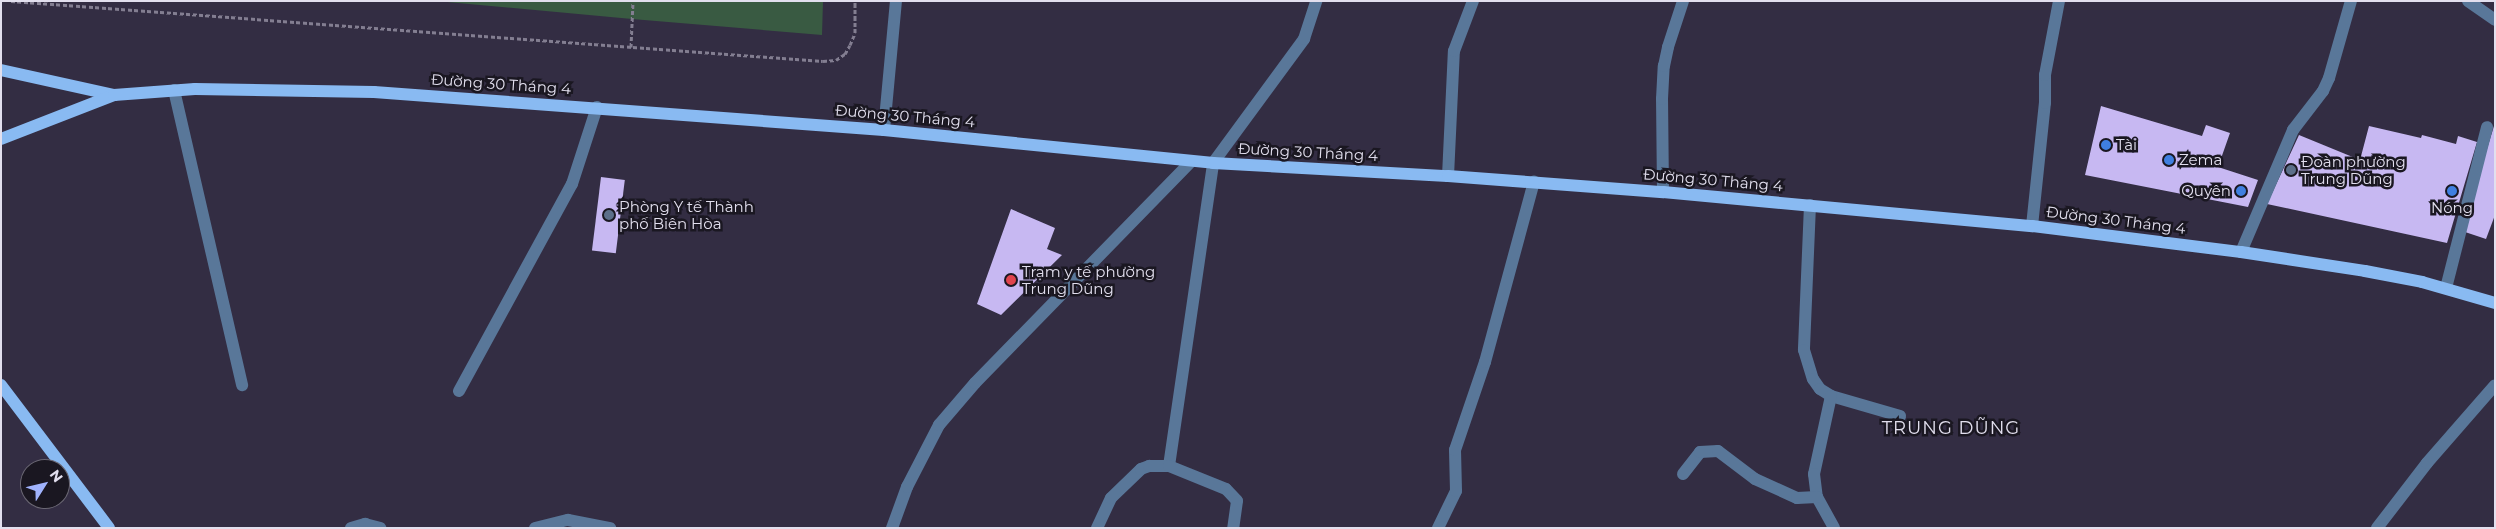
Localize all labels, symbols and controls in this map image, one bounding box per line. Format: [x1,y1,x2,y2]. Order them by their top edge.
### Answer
street label: Đường 30 Tháng 4 [430,70,572,98]
street label: Đường 30 Tháng 4 [834,101,976,131]
place label: Tài [2116,136,2137,154]
street label: Đường 30 Tháng 4 [1237,139,1379,165]
marker: Tài [2100,139,2112,151]
place label: Zema [2179,151,2222,169]
place label: Đoàn phường Trung Dũng [2301,152,2406,187]
marker: Zema [2163,154,2175,166]
marker: Đoàn phường Trung Dũng [2285,164,2297,176]
street label: Đường 30 Tháng 4 [1642,165,1784,195]
place label: Quyên [2181,182,2231,200]
marker: Quyên [2235,185,2247,197]
marker: Nóng [2446,185,2458,197]
place label: Phòng Y tế Thành phố Biên Hòa [619,197,754,232]
place label: Nóng [2431,199,2473,217]
street label: Đường 30 Tháng 4 [2045,203,2187,237]
marker: Phòng Y tế Thành phố Biên Hòa [603,209,615,221]
place label: Trạm y tế phường Trung Dũng [1022,262,1155,297]
marker: Trạm y tế phường Trung Dũng [1004,273,1018,287]
district label: TRUNG DŨNG [1880,417,2022,439]
north arrow [20,459,70,509]
text: N [46,466,67,486]

